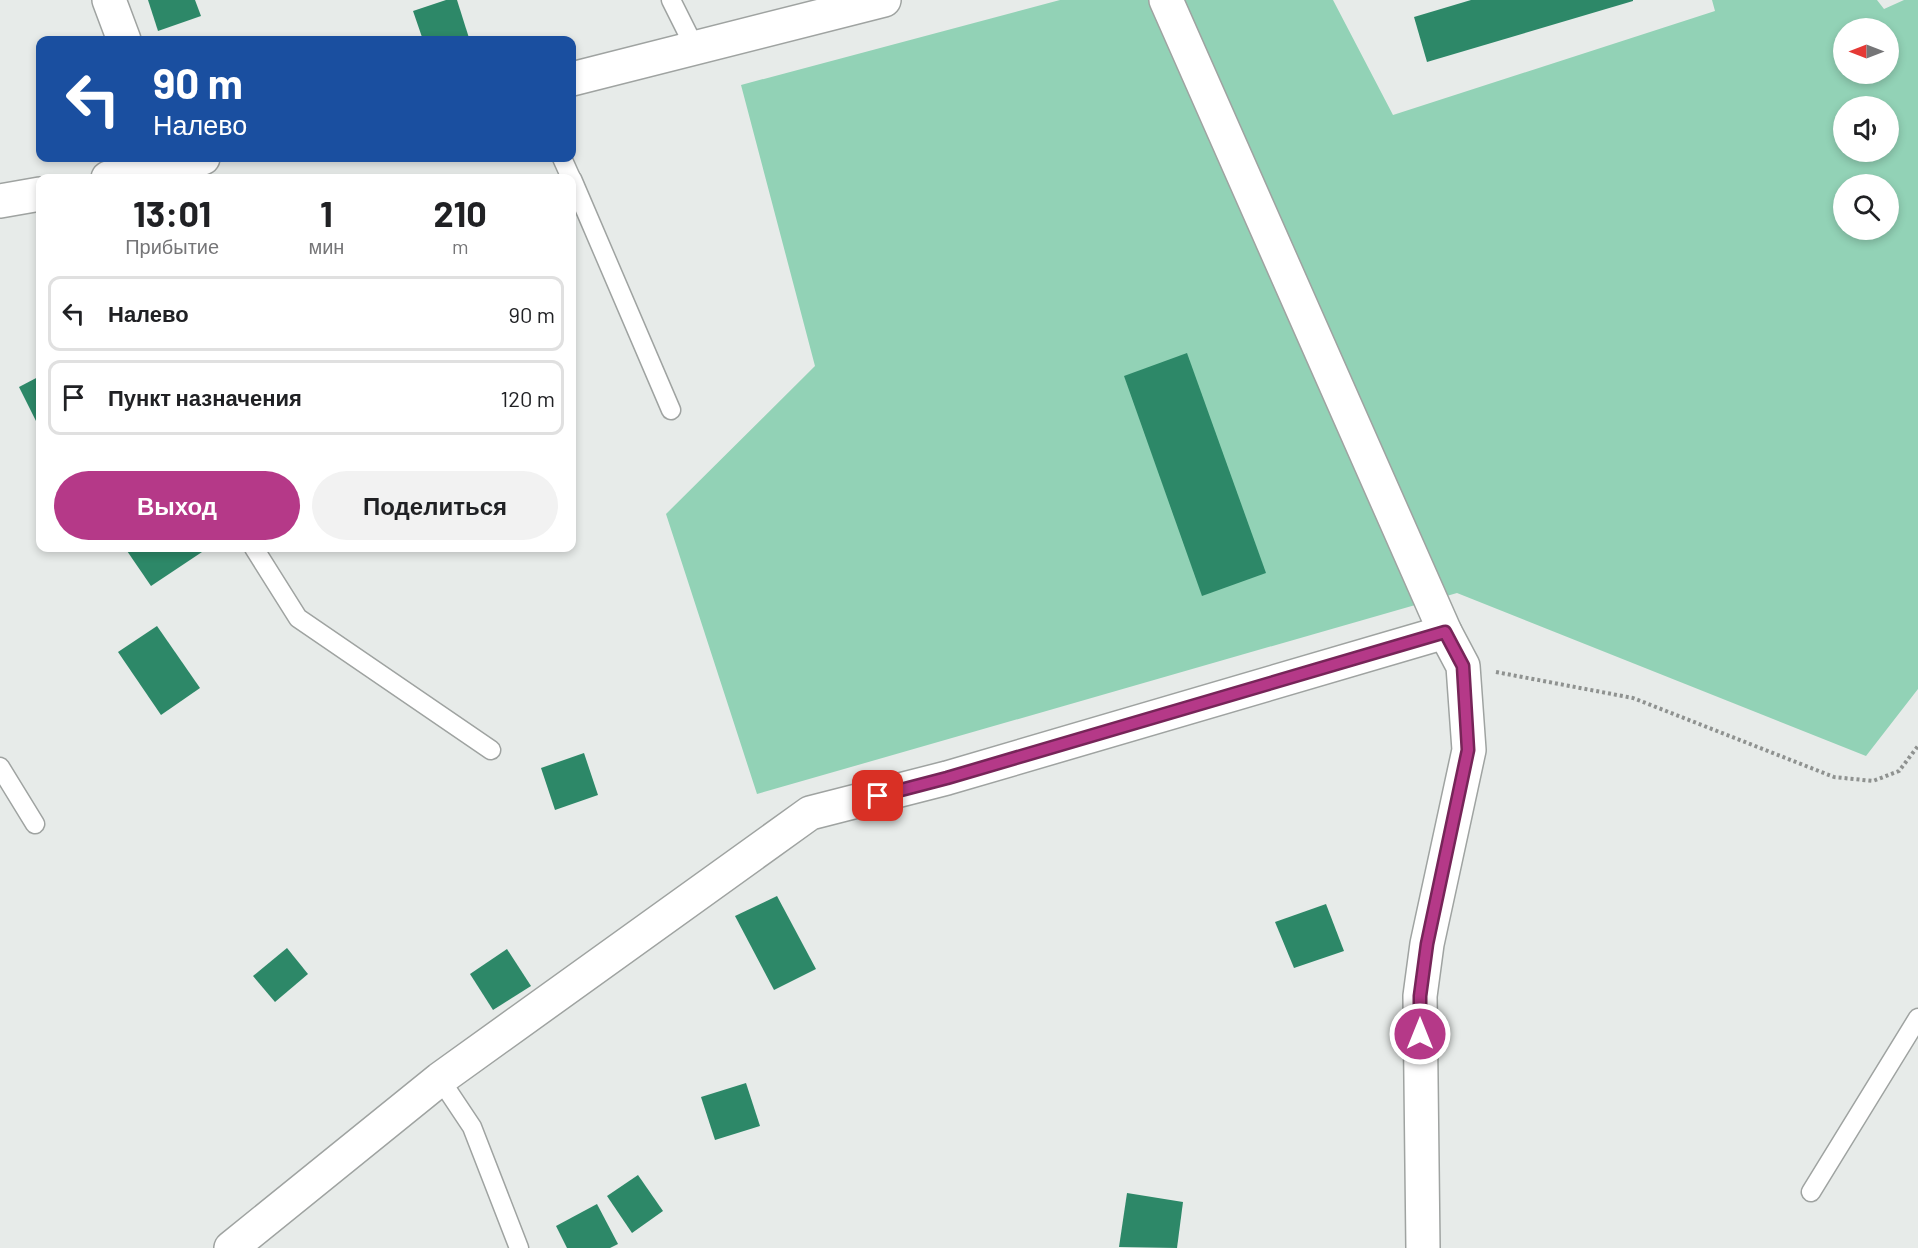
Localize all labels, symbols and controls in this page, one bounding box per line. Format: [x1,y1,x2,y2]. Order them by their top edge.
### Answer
north arrow [1833,18,1899,84]
map controls [1833,18,1899,240]
text: 90 m [153,57,243,107]
icon: left [54,60,132,138]
button: sound [1833,96,1899,162]
text: Налево [153,108,247,140]
button: search [1833,174,1899,240]
text: 13:01 [133,191,211,234]
text: 1 [320,191,333,234]
text: 210 [434,191,487,234]
text: Прибытие [125,234,219,258]
text: мин [308,234,344,258]
text: m [452,234,468,258]
icon: left [57,297,90,330]
text: Налево [108,300,189,326]
text: 90 m [509,301,555,327]
icon: arrive [57,381,90,414]
text: Пункт назначения [108,384,302,410]
text: 120 m [500,385,555,411]
button: Выход [54,471,300,540]
button: Поделиться [312,471,558,540]
pin [852,770,903,821]
icon: arrive [861,779,894,812]
position arrow [1388,1002,1452,1066]

